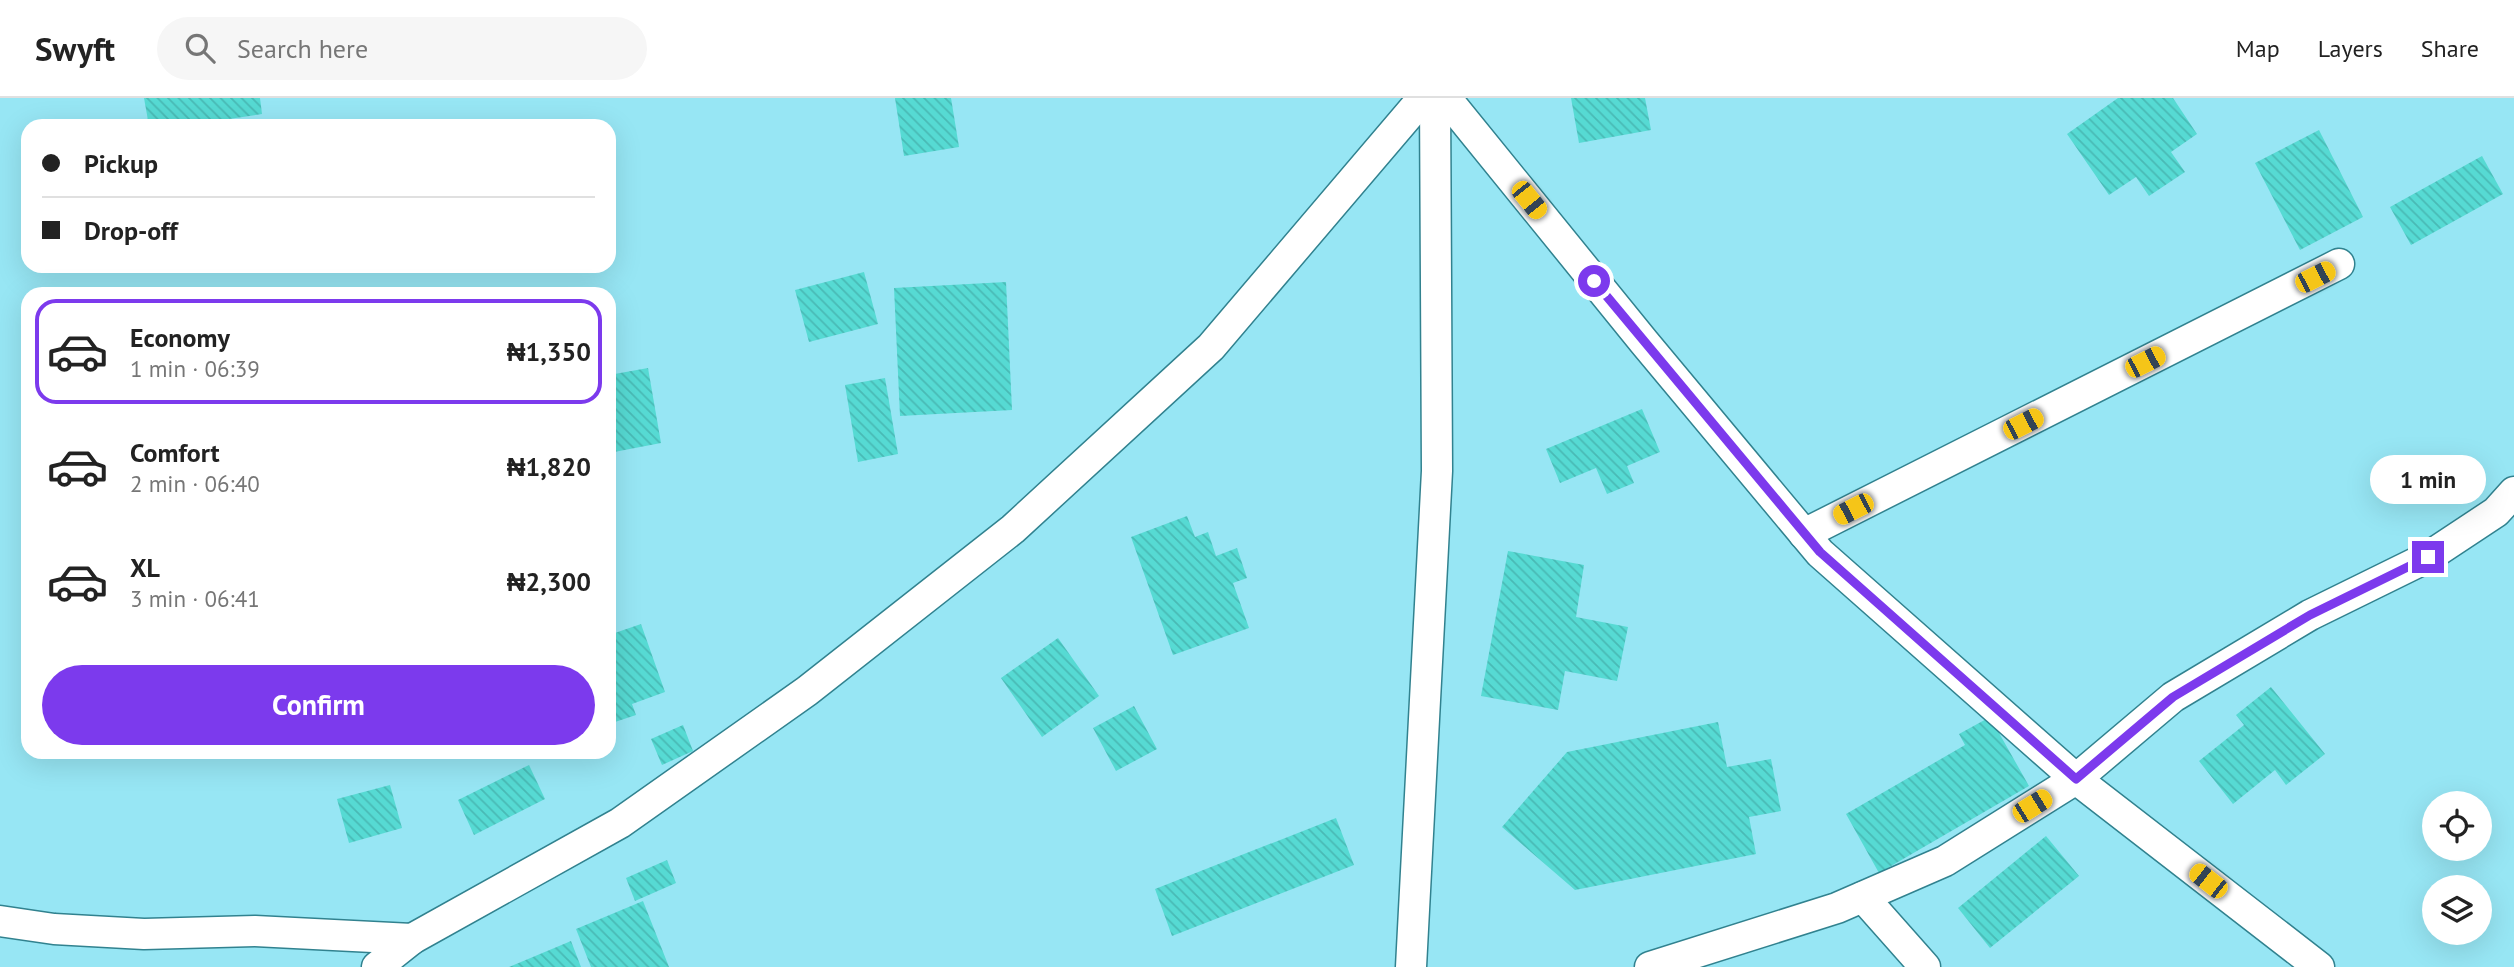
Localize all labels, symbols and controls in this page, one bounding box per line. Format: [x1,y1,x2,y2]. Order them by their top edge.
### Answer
search box [157,17,647,80]
text: Swyft [35,27,115,70]
icon: search [181,29,219,67]
text: Search here [237,32,368,65]
text: Map [2236,33,2280,64]
text: Layers [2318,33,2383,64]
text: Share [2421,33,2479,64]
text: Pickup [84,147,158,180]
car [1508,177,1551,223]
text: Drop-off [84,214,178,247]
car [2292,258,2339,296]
route start [1578,265,1610,297]
icon: car [46,320,109,383]
text: Economy [130,321,230,354]
text: ₦1,350 [507,335,591,368]
car [2122,343,2169,381]
text: 1 min · 06:39 [130,354,260,383]
car [2000,405,2047,443]
icon: car [46,435,109,498]
text: Comfort [130,436,220,469]
text: ₦1,820 [507,450,591,483]
callout: 1 min [2370,456,2486,504]
text: 1 min [2400,465,2456,494]
text: 2 min · 06:40 [130,469,260,498]
car [1830,490,1877,528]
route end [2412,541,2444,573]
icon: car [46,550,109,613]
text: XL [130,551,160,584]
text: ₦2,300 [507,565,591,598]
text: 3 min · 06:41 [130,584,260,613]
button: Confirm [42,665,595,745]
car [2009,786,2056,826]
map controls [2422,791,2492,945]
button: locate [2422,791,2492,861]
car [2185,860,2232,902]
button: layers [2422,875,2492,945]

